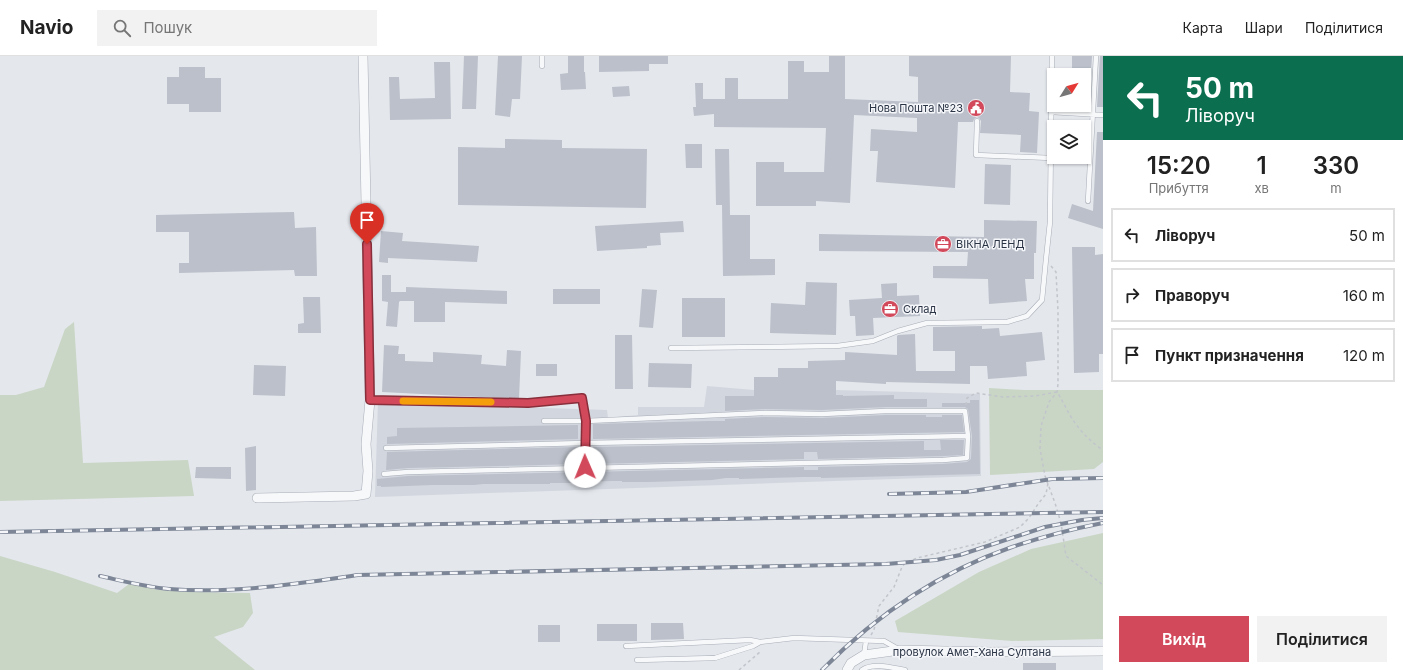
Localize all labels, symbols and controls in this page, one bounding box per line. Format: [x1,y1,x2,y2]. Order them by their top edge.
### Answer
search box [97,10,377,46]
text: Navio [20,16,73,39]
icon: search [111,17,133,39]
text: Пошук [143,18,192,37]
text: Карта [1183,19,1223,36]
text: Шари [1245,19,1283,36]
text: Поділитися [1305,19,1383,36]
north arrow [1047,68,1091,112]
map controls [1047,68,1091,164]
text: 50 m [1185,71,1254,105]
icon: left [1119,72,1171,124]
public building icon: Нова Пошта №23 [966,98,986,118]
place label: Нова Пошта №23 [869,101,963,115]
text: Ліворуч [1185,105,1255,126]
button: layers [1047,120,1091,164]
text: 15:20 [1147,151,1211,180]
text: 1 [1257,151,1267,180]
text: 330 [1313,151,1359,180]
text: Прибуття [1149,180,1209,196]
text: хв [1254,180,1269,196]
text: m [1330,180,1342,196]
pin [350,203,384,244]
icon: arrive [356,209,378,231]
icon: left [1121,224,1143,246]
text: Ліворуч [1155,226,1215,245]
text: 50 m [1349,226,1385,245]
office icon: ВІКНА ЛЕНД [933,234,953,254]
place label: ВІКНА ЛЕНД [956,237,1024,251]
icon: right [1121,284,1143,306]
text: Праворуч [1155,286,1229,305]
text: 160 m [1343,286,1385,305]
office icon: Склад [880,299,900,319]
place label: Склад [903,302,937,316]
icon: arrive [1121,344,1143,366]
text: Пункт призначення [1155,346,1304,365]
text: 120 m [1343,346,1385,365]
position arrow [564,446,606,488]
button: Вихід [1119,616,1249,662]
button: Поділитися [1257,616,1387,662]
street label: провулок Амет-Хана Султана [893,645,1051,659]

